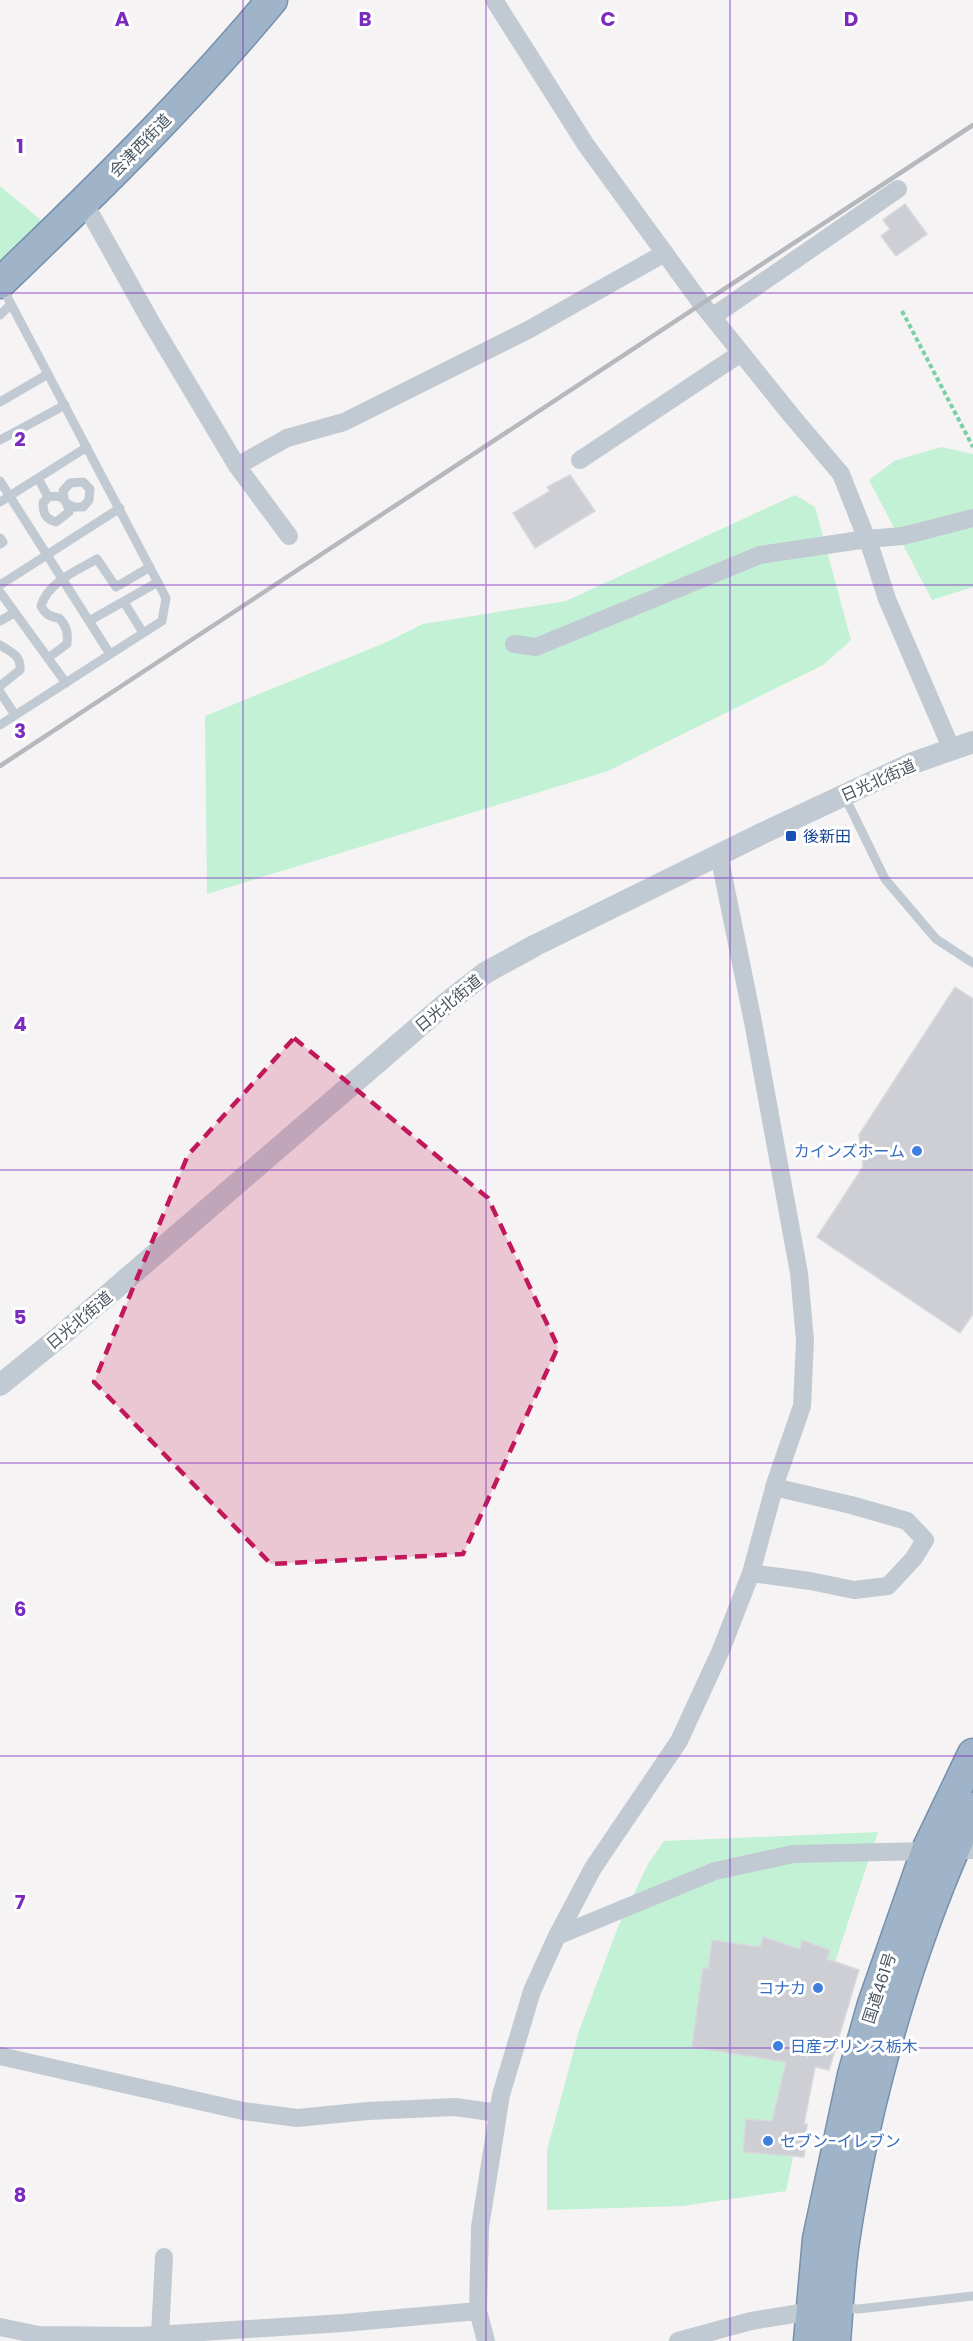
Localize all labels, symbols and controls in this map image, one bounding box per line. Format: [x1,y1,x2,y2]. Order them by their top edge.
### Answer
text: A [115,5,130,33]
text: B [358,5,372,33]
text: C [600,5,616,33]
text: D [844,5,858,33]
street label: 会津西街道 [104,109,176,182]
text: 1 [16,132,24,160]
text: 2 [14,425,26,453]
text: 3 [14,717,26,745]
street label: 日光北街道 [837,754,919,807]
place label: 後新田 [803,825,851,848]
marker: 後新田 [784,829,798,843]
street label: 日光北街道 [410,969,487,1038]
text: 4 [13,1010,27,1038]
place label: カインズホーム [794,1140,905,1163]
marker: カインズホーム [910,1144,924,1158]
street label: 日光北街道 [41,1286,117,1355]
text: 5 [14,1303,27,1331]
text: 6 [14,1595,26,1623]
text: 7 [15,1888,26,1916]
street label: 国道461号 [857,1950,902,2027]
place label: コナカ [758,1977,806,2000]
marker: コナカ [811,1981,825,1995]
place label: 日産プリンス栃木 [790,2035,918,2058]
marker: 日産プリンス栃木 [771,2039,785,2053]
place label: セブン-イレブン [780,2130,901,2153]
marker: セブン-イレブン [761,2134,775,2148]
text: 8 [14,2181,26,2209]

